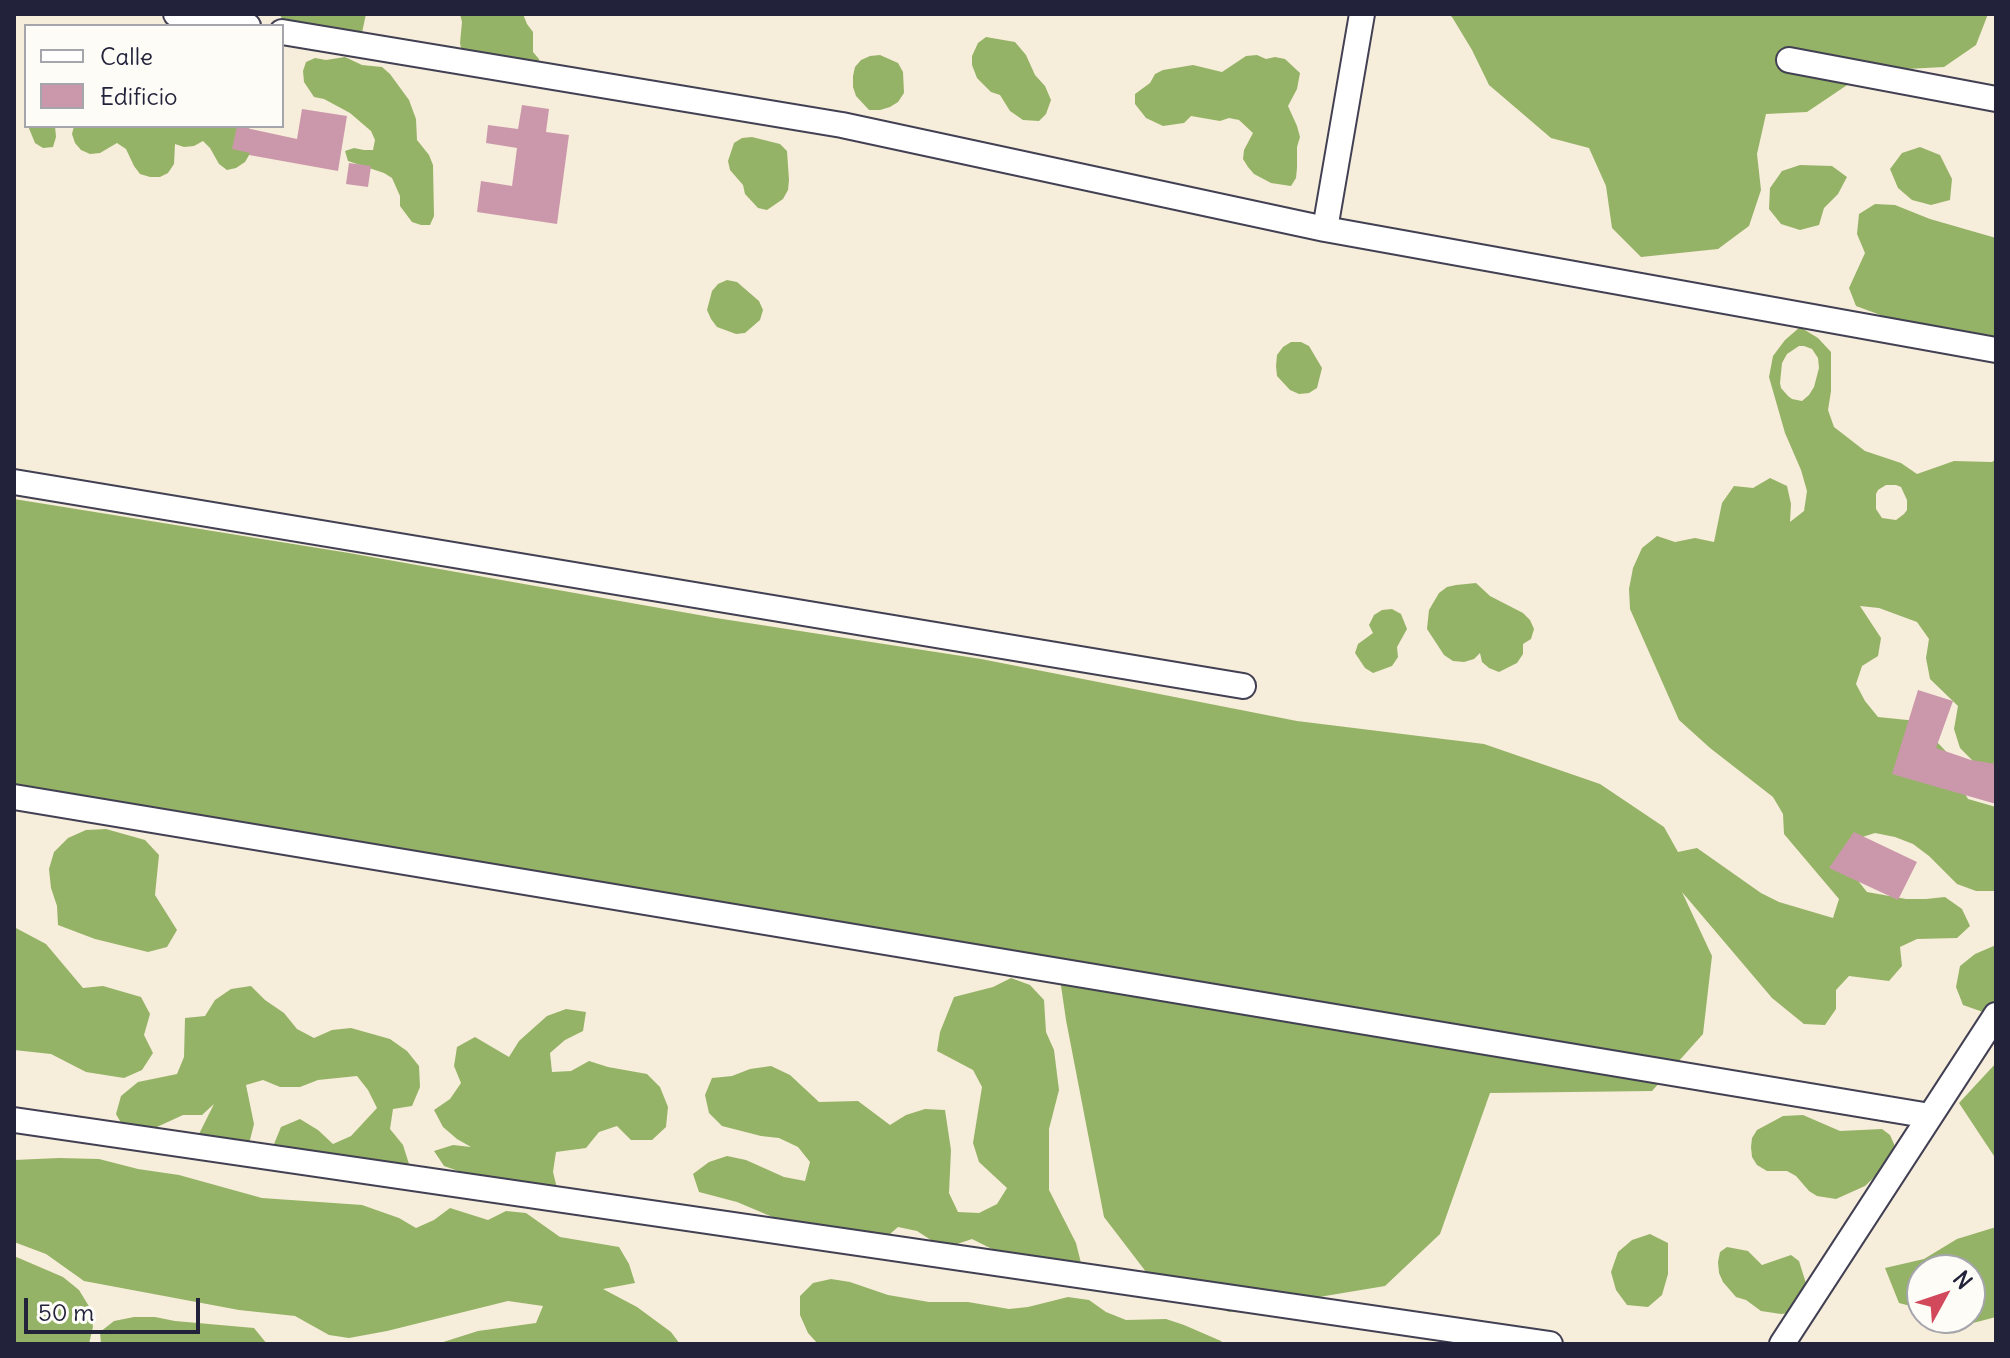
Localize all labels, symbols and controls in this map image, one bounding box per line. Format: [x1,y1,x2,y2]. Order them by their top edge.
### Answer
legend [24,24,284,128]
text: Calle [100,41,153,71]
text: Edificio [100,81,178,111]
north arrow [1906,1254,1986,1334]
text: N [1947,1265,1978,1295]
scale bar [28,1282,204,1332]
text: 50 m [38,1297,94,1327]

